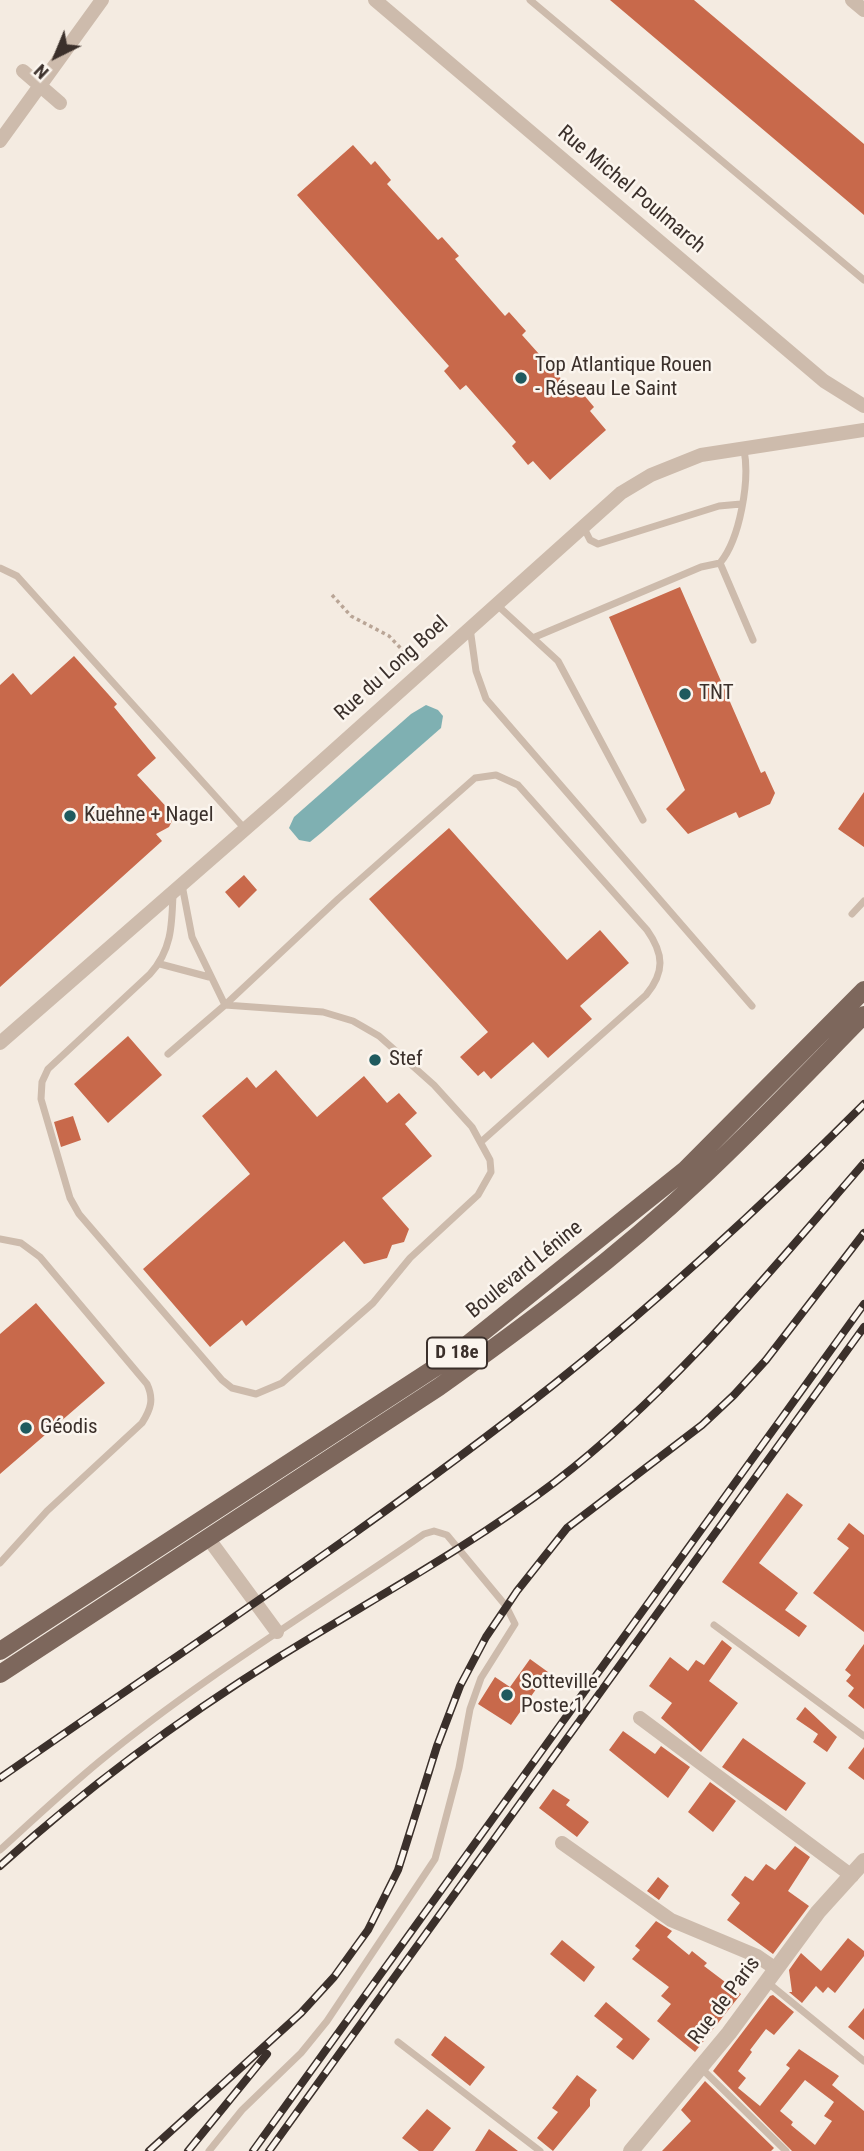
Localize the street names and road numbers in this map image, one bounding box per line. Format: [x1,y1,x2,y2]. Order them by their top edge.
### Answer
street label: Rue Michel Poulmarch [552,121,710,259]
street label: Rue du Long Boel [330,611,454,727]
street label: Boulevard Lénine [462,1216,588,1324]
road number: D 18e [427,1338,487,1368]
street label: Rue de Paris [684,1952,766,2050]

